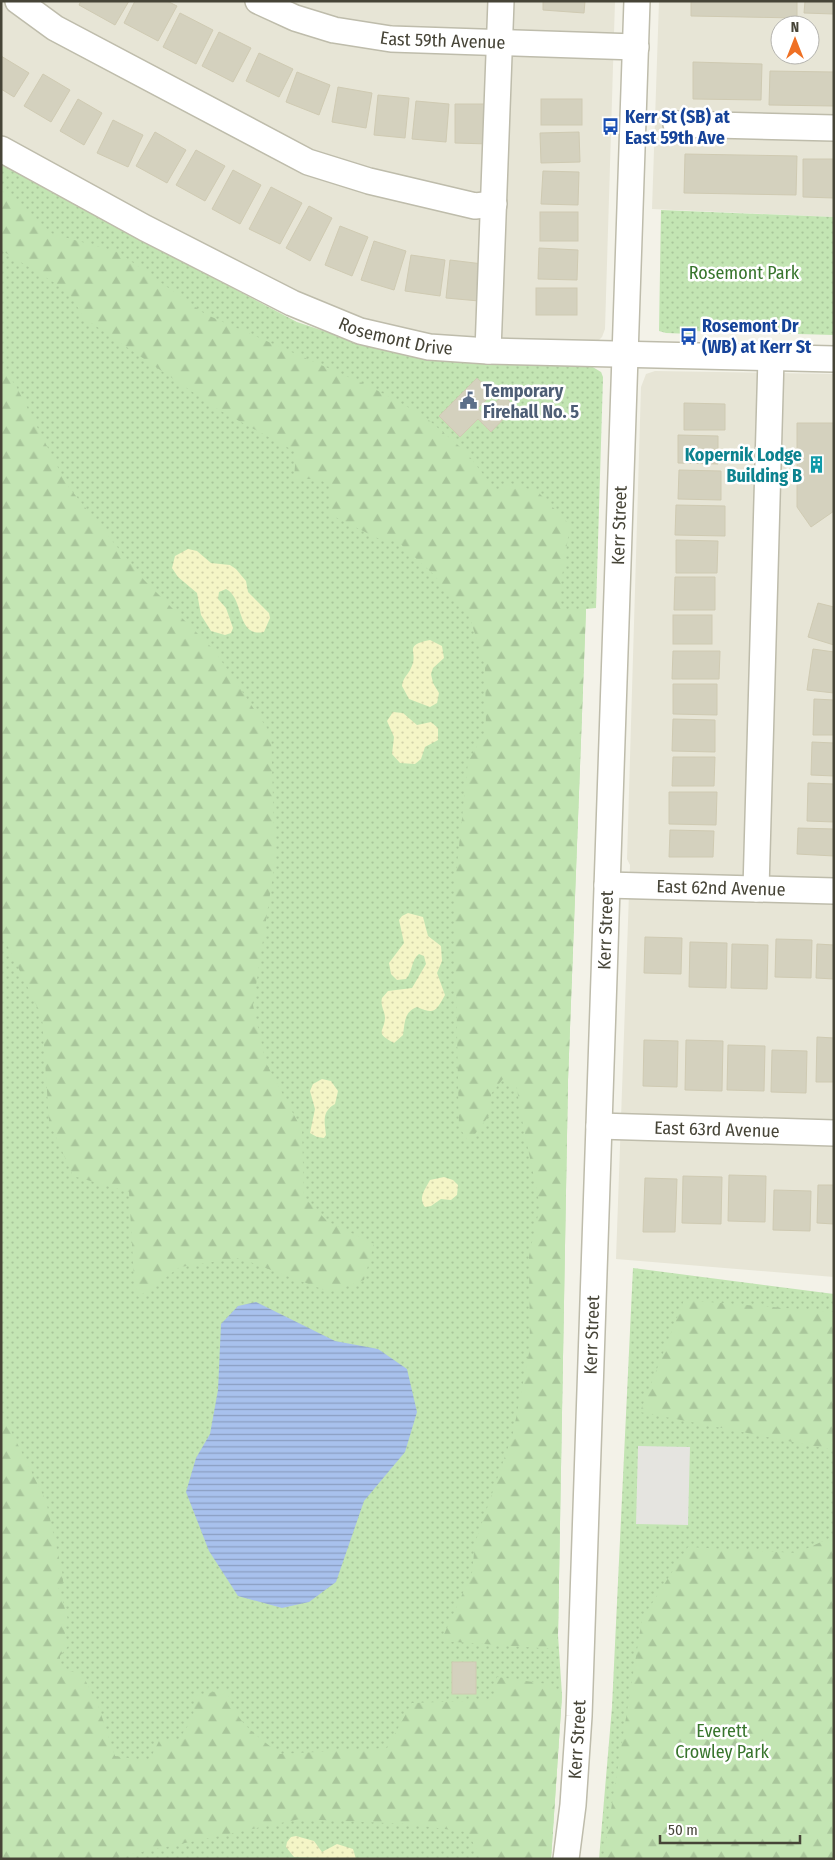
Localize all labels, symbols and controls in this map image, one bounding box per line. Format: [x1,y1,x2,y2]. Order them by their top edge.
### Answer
north arrow [770,15,820,65]
text: N [791,19,799,36]
street label: East 59th Avenue [379,26,506,54]
place label: Kerr St (SB) at East 59th Ave [625,106,730,149]
bus stop icon: Kerr St (SB) at East 59th Ave [601,117,621,137]
park label: Rosemont Park [689,262,800,284]
street label: Rosemont Drive [335,312,453,360]
place label: Rosemont Dr (WB) at Kerr St [702,315,812,358]
bus stop icon: Rosemont Dr (WB) at Kerr St [678,326,698,346]
place label: Temporary Firehall No. 5 [483,380,579,423]
public building icon: Temporary Firehall No. 5 [459,391,479,411]
place label: Kopernik Lodge Building B [685,444,802,487]
building icon: Kopernik Lodge Building B [806,455,826,475]
street label: Kerr Street [607,485,632,565]
street label: East 62nd Avenue [656,875,786,901]
street label: Kerr Street [593,890,618,970]
street label: East 63rd Avenue [654,1117,780,1142]
street label: Kerr Street [580,1295,604,1375]
street label: Kerr Street [564,1700,591,1780]
park label: Everett Crowley Park [675,1720,769,1763]
scale bar [660,1812,800,1844]
text: 50 m [668,1821,698,1839]

